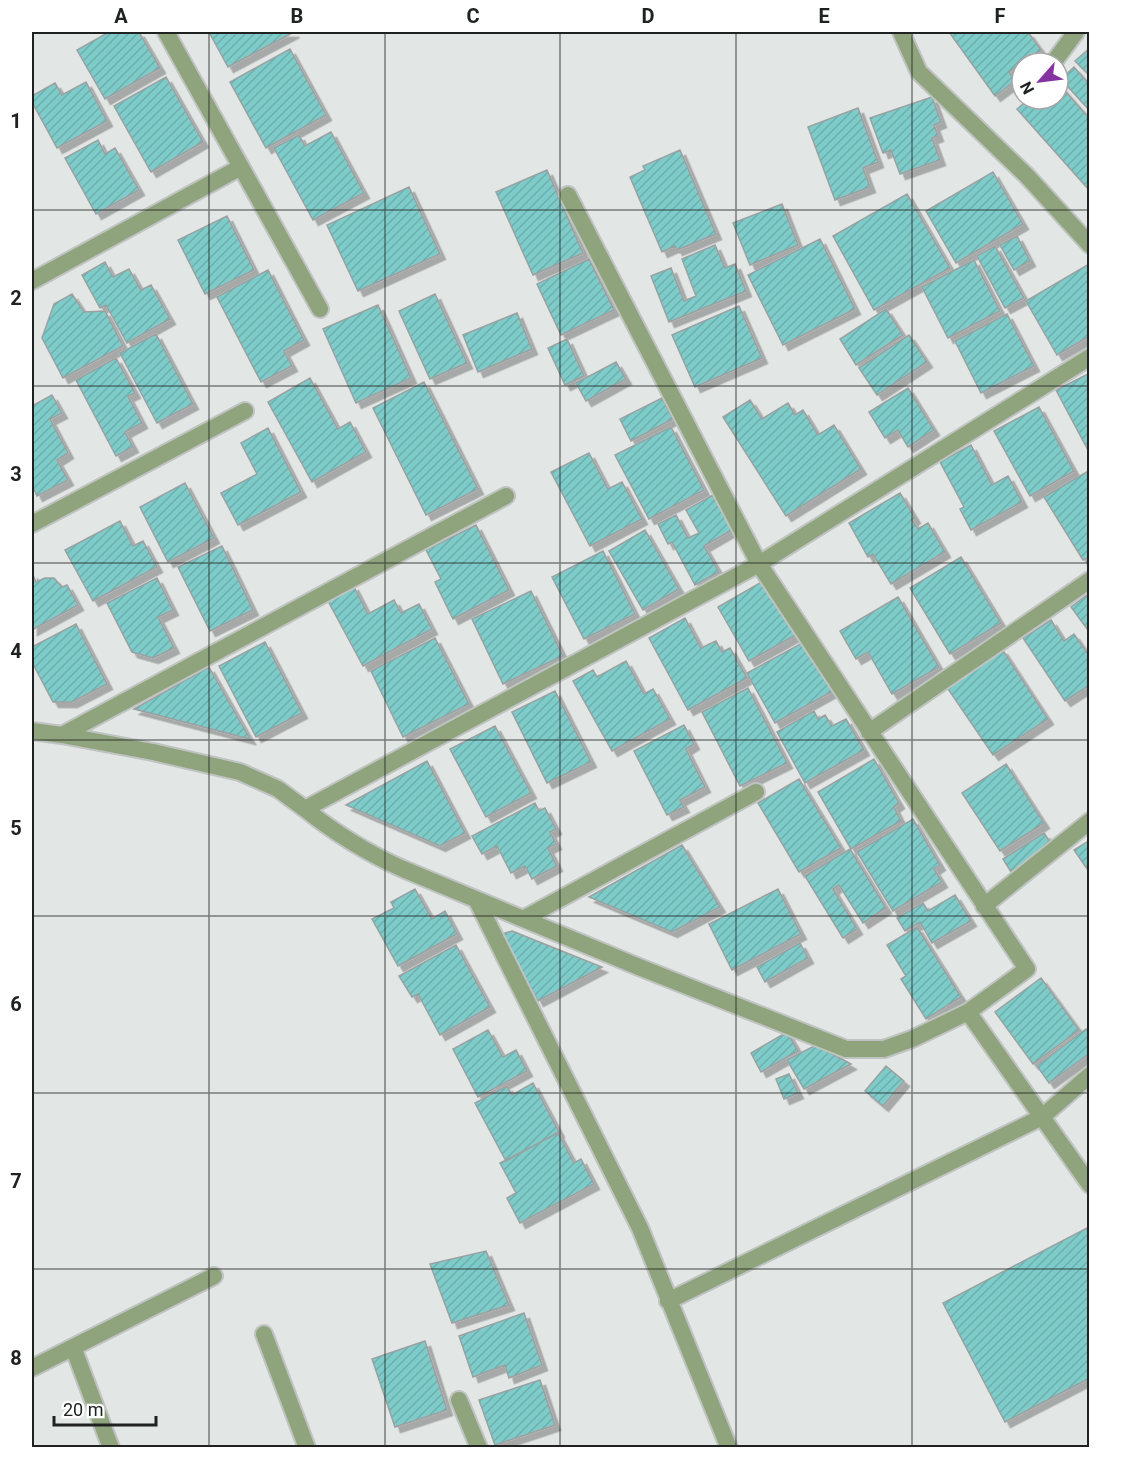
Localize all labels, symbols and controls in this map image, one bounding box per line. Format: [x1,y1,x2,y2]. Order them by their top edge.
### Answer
text: A [114,4,128,28]
text: B [291,4,303,28]
text: C [466,4,480,28]
text: D [642,4,655,28]
text: E [818,4,830,28]
text: F [995,4,1006,28]
north arrow [1010,51,1070,111]
text: N [1016,78,1038,97]
text: 1 [10,109,22,133]
text: 2 [10,286,22,310]
text: 3 [10,462,22,486]
text: 4 [10,639,22,663]
text: 5 [10,816,22,840]
text: 6 [10,992,22,1016]
text: 7 [10,1169,22,1193]
text: 8 [10,1346,22,1370]
scale bar [54,1389,156,1427]
text: 20 m [63,1399,103,1420]

